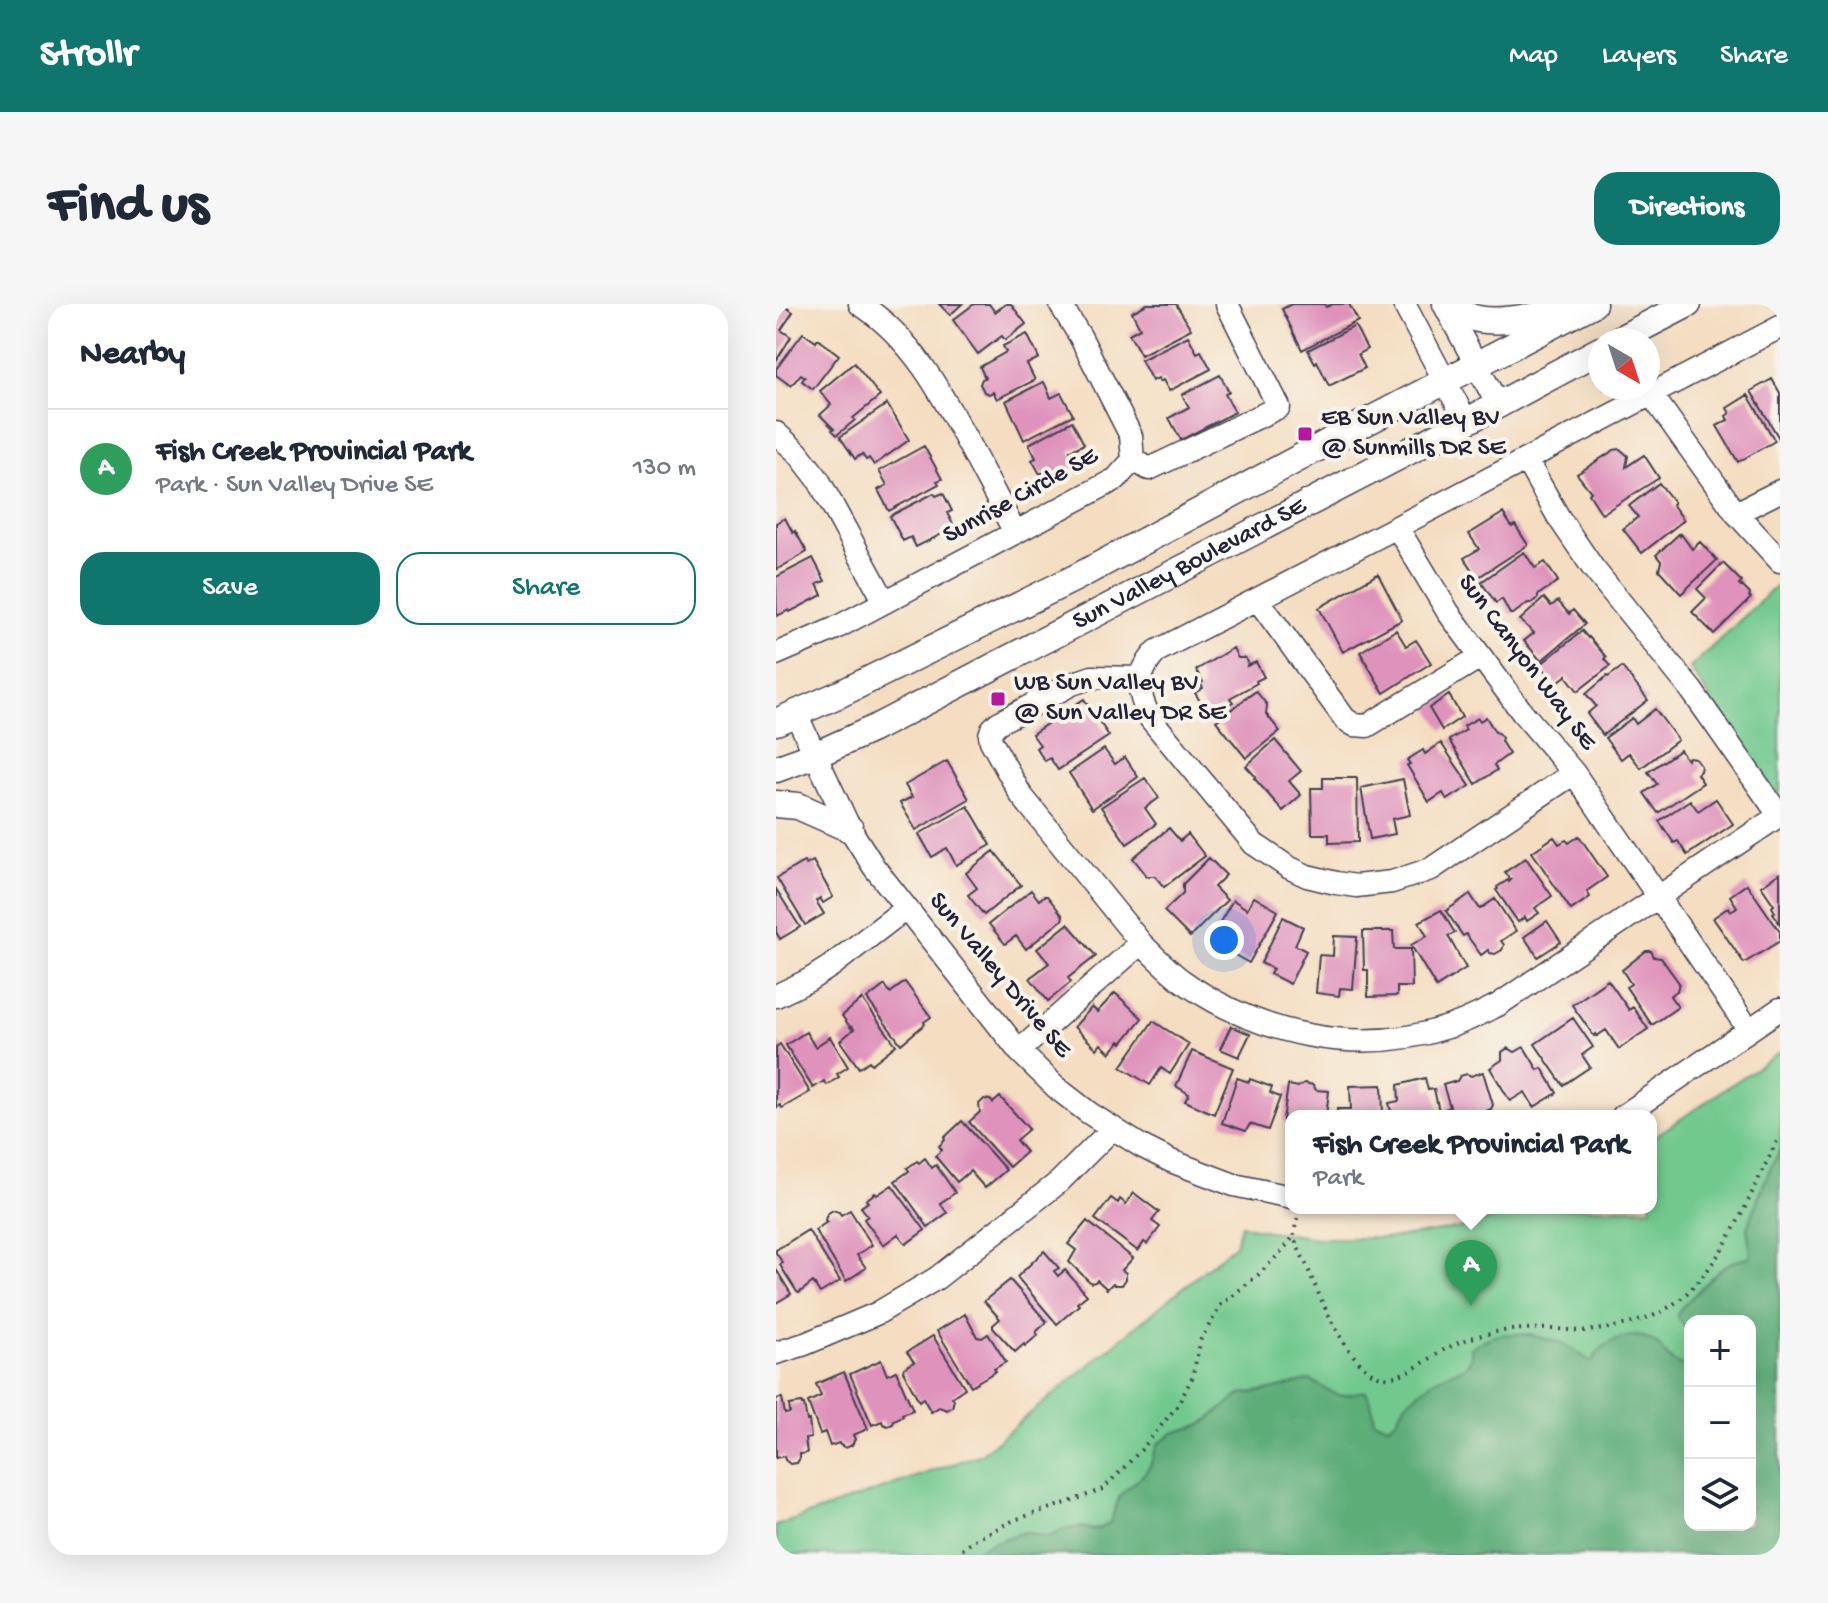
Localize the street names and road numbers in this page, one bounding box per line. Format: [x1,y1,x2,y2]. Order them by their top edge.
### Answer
street label: Sunrise Circle SE [938,441,1104,552]
street label: Sun Valley Boulevard SE [1068,491,1313,638]
street label: Sun Canyon Way SE [1450,569,1603,758]
street label: Sun Valley Drive SE [921,887,1078,1066]

